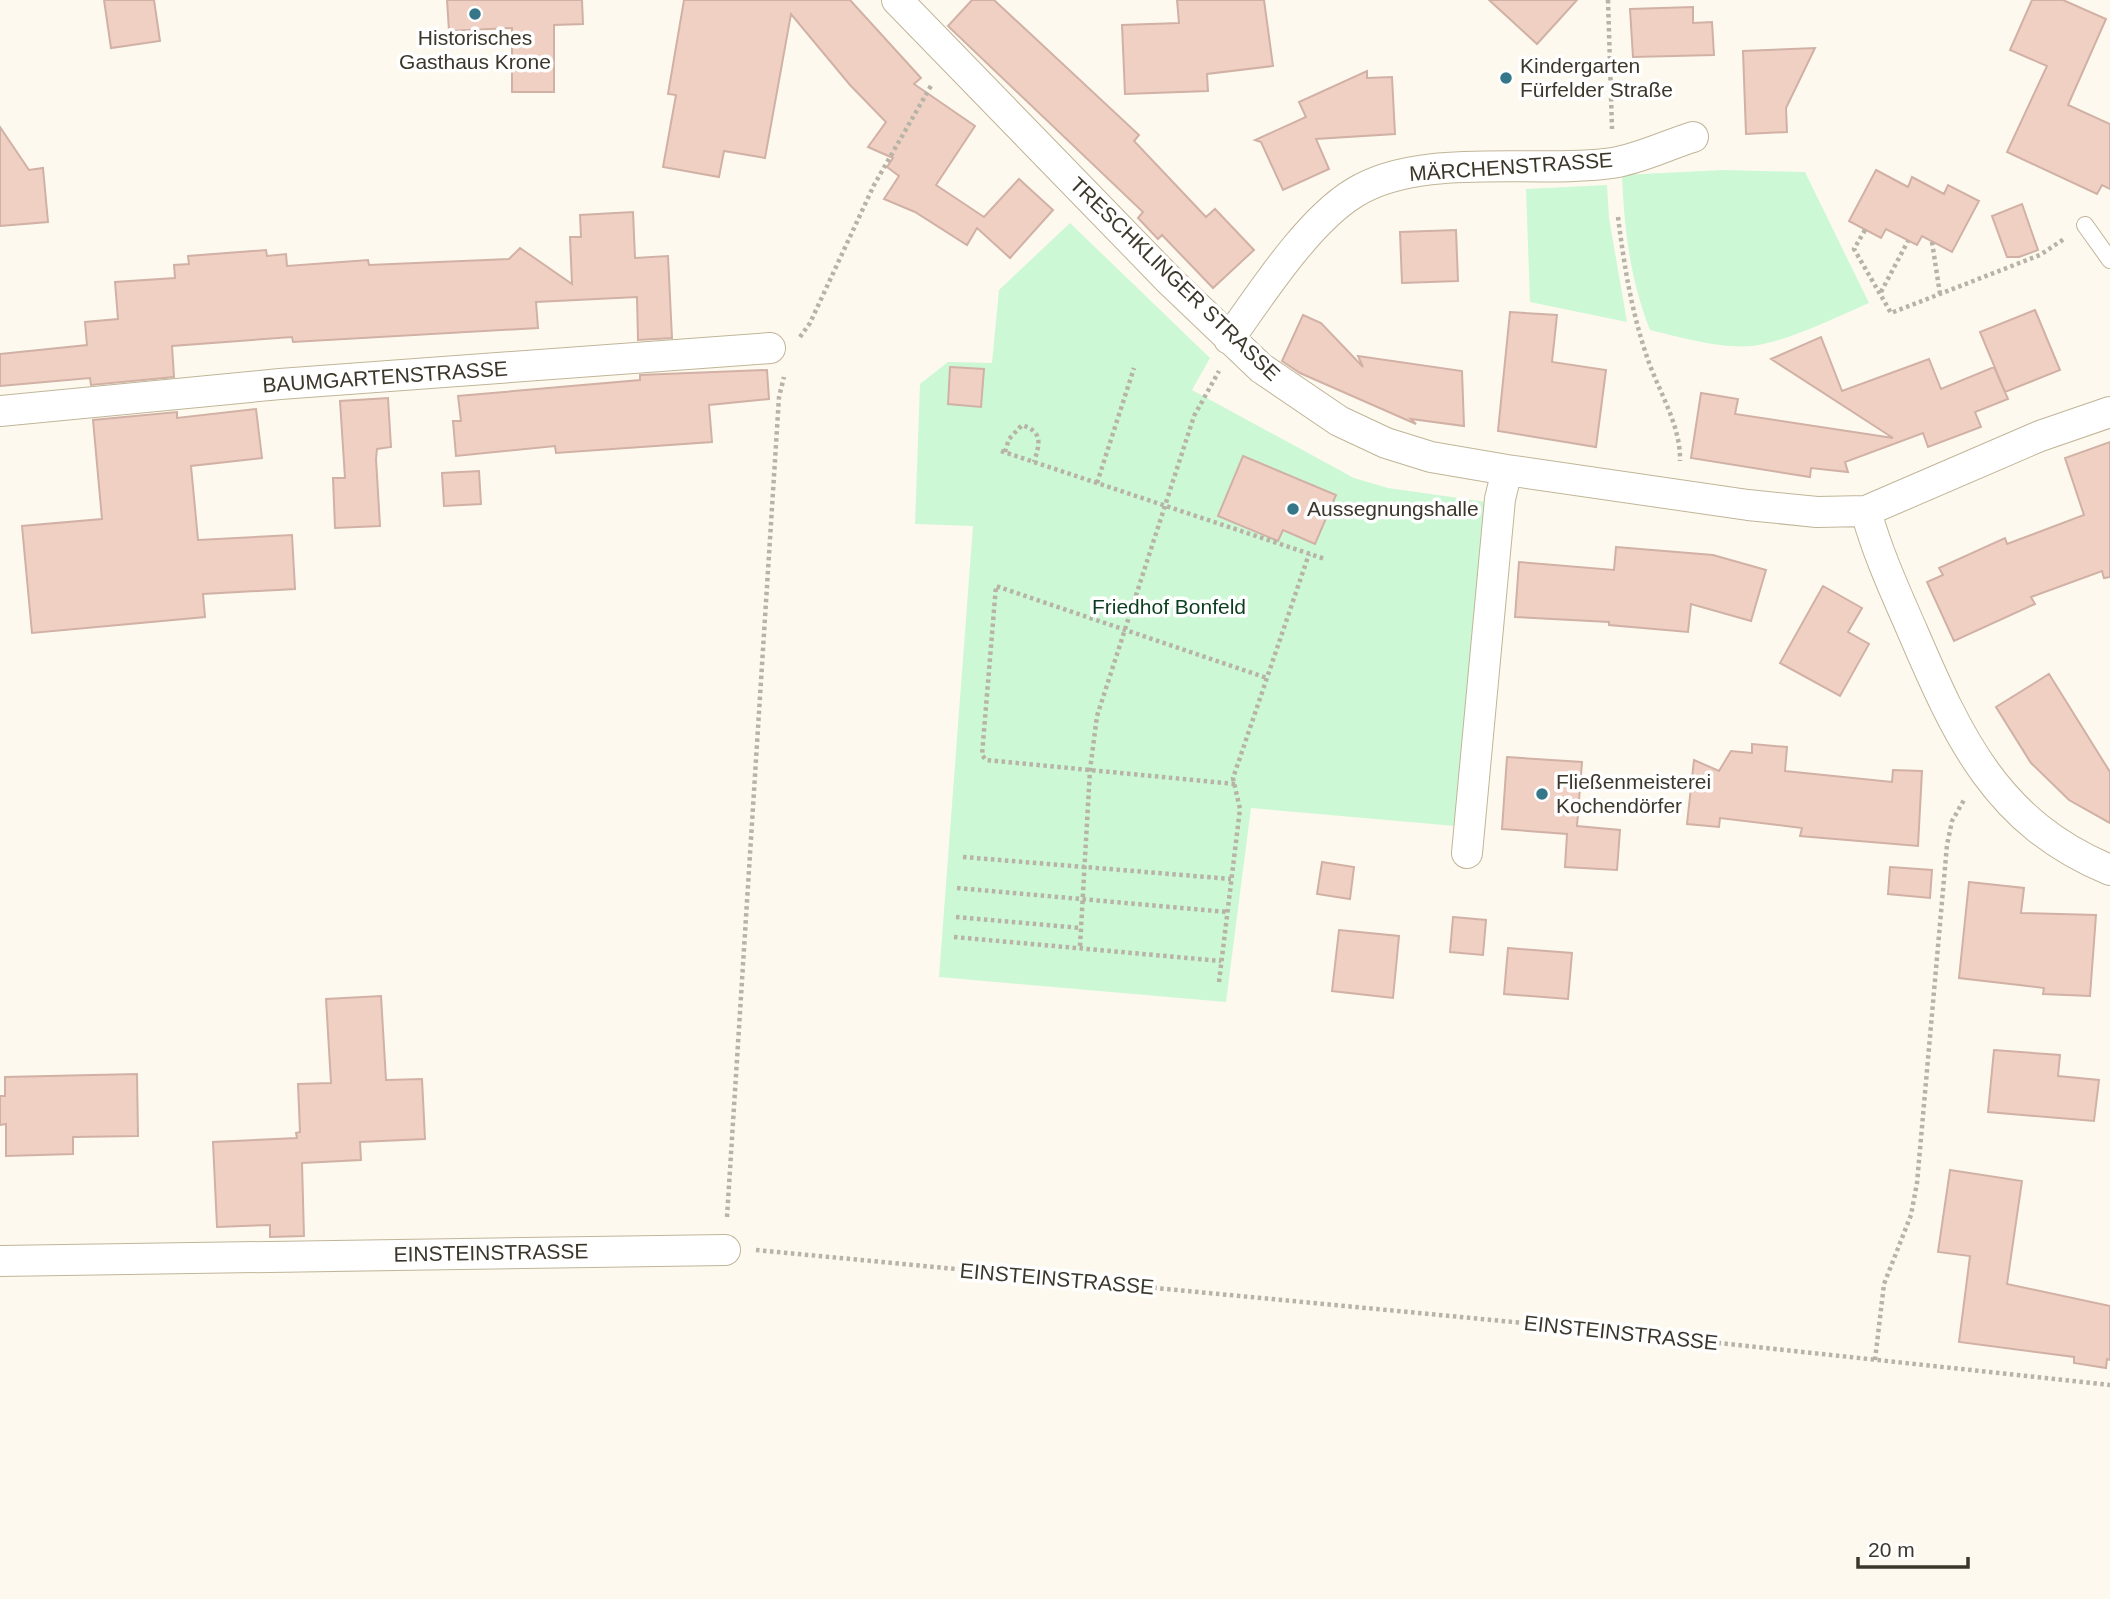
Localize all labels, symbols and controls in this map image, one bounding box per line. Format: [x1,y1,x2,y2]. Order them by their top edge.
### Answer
marker: Historisches Gasthaus Krone [467,6,483,22]
place label: Historisches Gasthaus Krone [399,26,551,73]
place label: Kindergarten Fürfelder Straße [1520,54,1673,101]
marker: Kindergarten Fürfelder Straße [1498,70,1514,86]
street label: MÄRCHENSTRASSE [1408,148,1614,185]
street label: TRESCHKLINGER STRASSE [1066,172,1285,385]
street label: BAUMGARTENSTRASSE [262,356,508,397]
place label: Aussegnungshalle [1307,497,1479,520]
marker: Aussegnungshalle [1285,501,1301,517]
park label: Friedhof Bonfeld [1092,595,1246,618]
place label: Fließenmeisterei Kochendörfer [1556,770,1711,817]
marker: Fließenmeisterei Kochendörfer [1534,786,1550,802]
street label: EINSTEINSTRASSE [393,1239,589,1266]
street label: EINSTEINSTRASSE [959,1259,1155,1298]
street label: EINSTEINSTRASSE [1523,1311,1719,1354]
scale bar [1858,1526,1968,1570]
text: 20 m [1868,1538,1915,1561]

